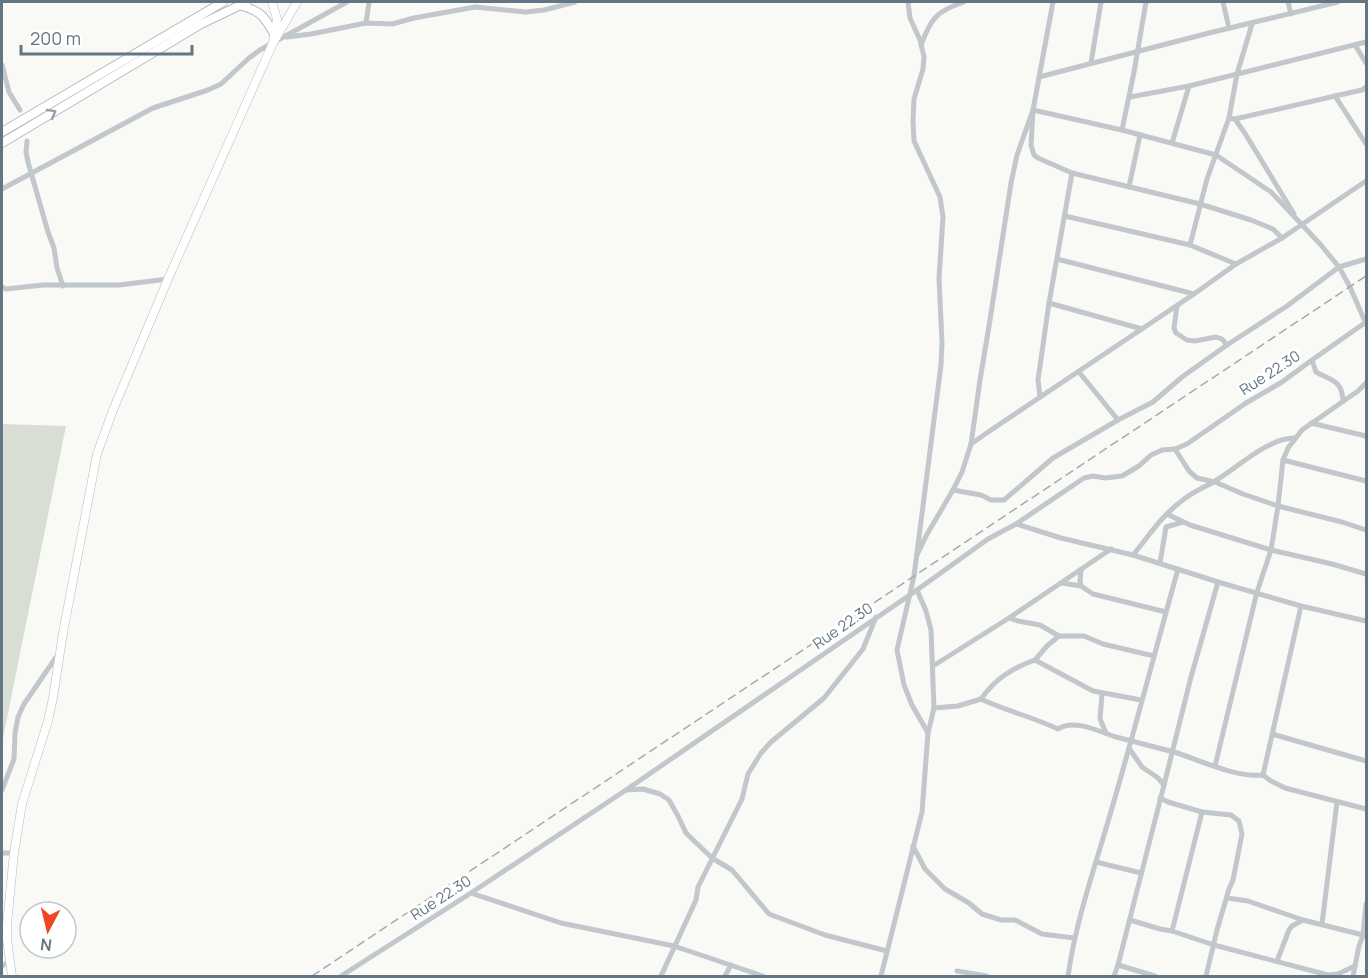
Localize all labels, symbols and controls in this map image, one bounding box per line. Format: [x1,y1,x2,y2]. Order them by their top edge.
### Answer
scale bar [21,18,192,56]
text: 200 m [30,26,81,50]
one-way arrow [46,109,56,121]
street label: Rue 22.30 [1235,345,1304,400]
street label: Rue 22.30 [809,597,877,654]
street label: Rue 22.30 [406,870,475,925]
north arrow [18,900,78,960]
text: N [39,933,53,957]

